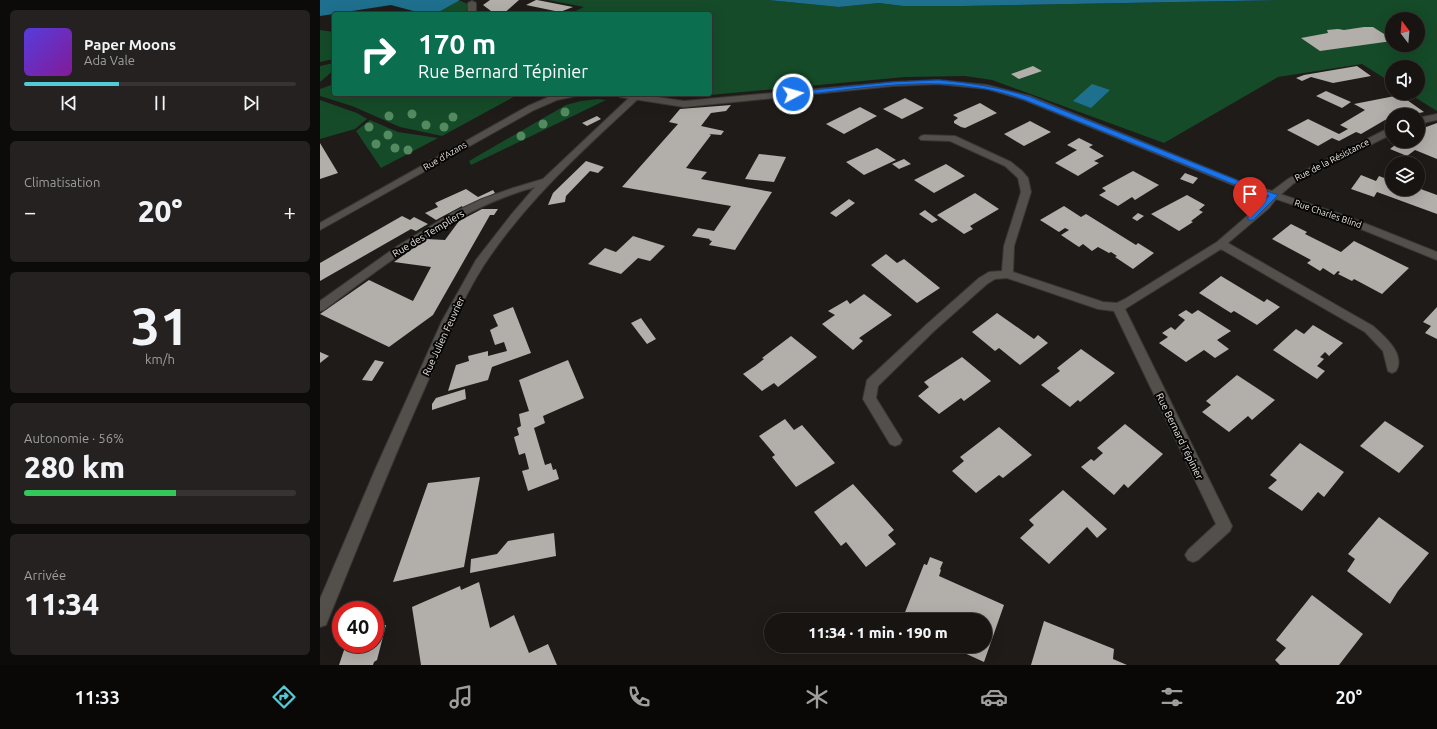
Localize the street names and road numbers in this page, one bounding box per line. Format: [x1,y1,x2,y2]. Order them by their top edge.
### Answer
street label: Rue de la Résistance [1293,137,1371,183]
street label: Rue d'Azans [422,140,469,172]
street label: Rue Charles Blind [1293,198,1363,230]
street label: Rue des Templiers [390,208,466,259]
street label: Rue Julien Feuvrier [420,295,467,377]
street label: Rue Bernard Tépinier [1154,391,1205,481]

